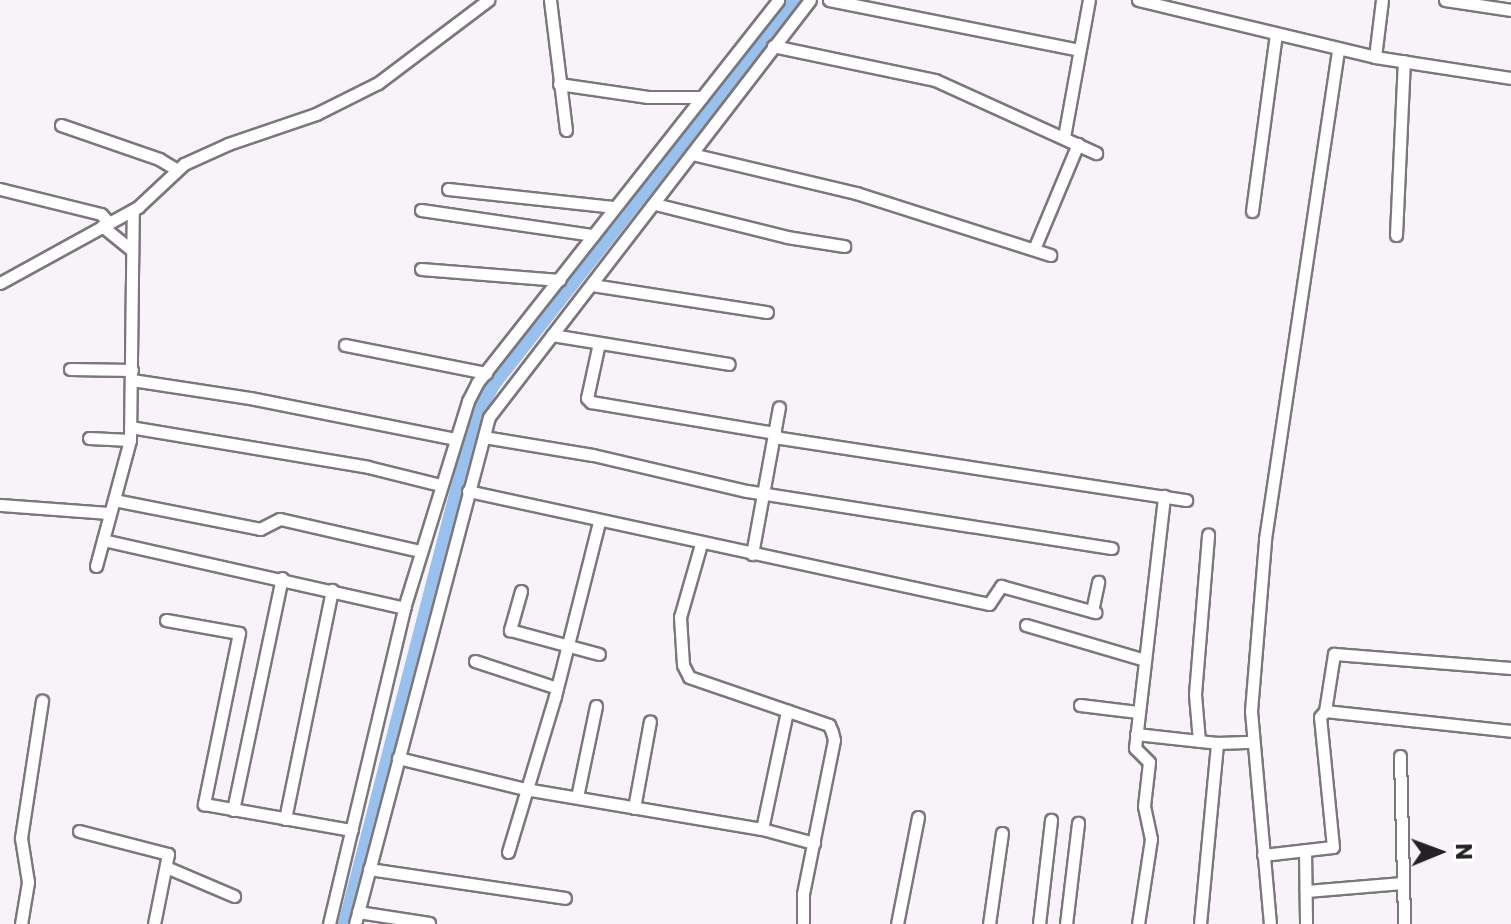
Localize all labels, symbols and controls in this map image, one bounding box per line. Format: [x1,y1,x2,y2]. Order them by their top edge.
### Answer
north arrow [1399,812,1479,892]
text: N [1448,843,1479,860]

